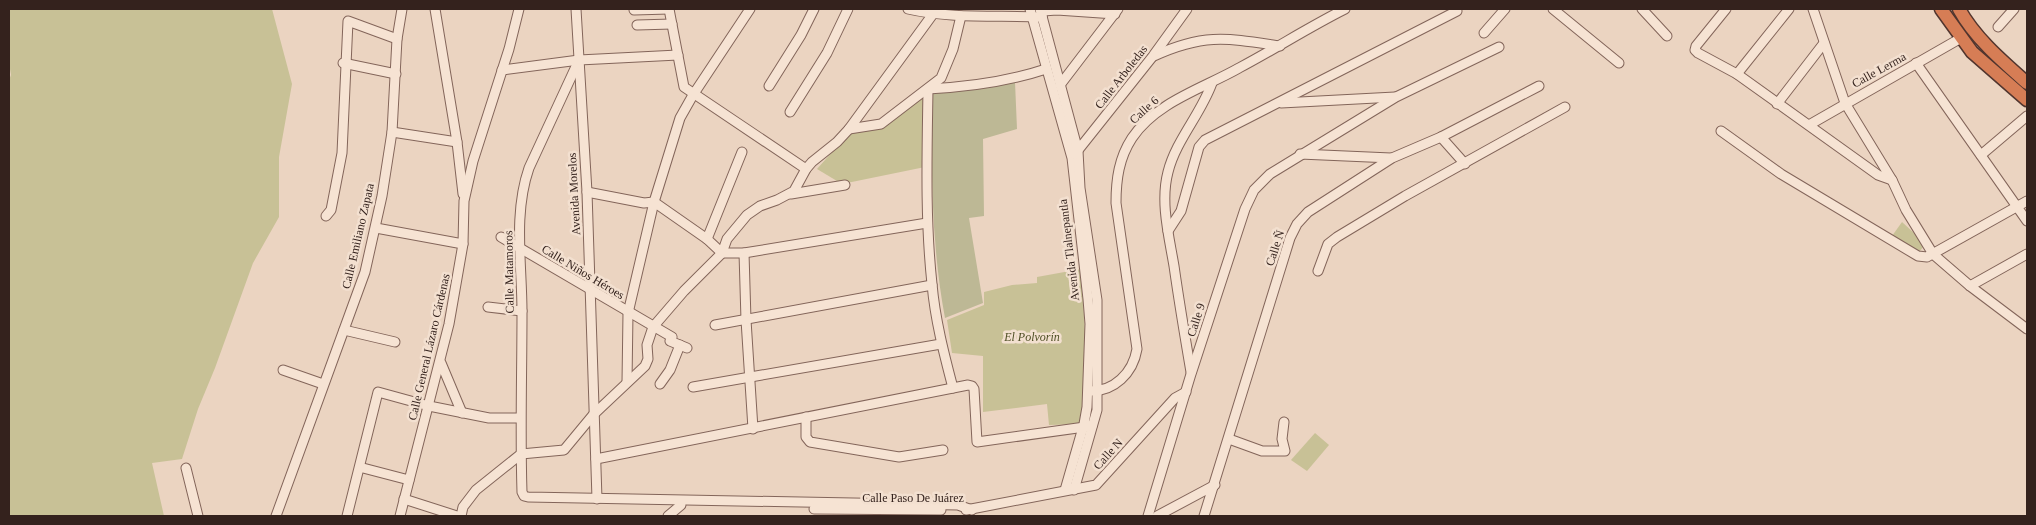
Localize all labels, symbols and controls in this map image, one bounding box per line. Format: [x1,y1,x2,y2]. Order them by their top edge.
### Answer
street label: Calle Arboledas [1092,42,1150,112]
street label: Calle Lerma [1850,49,1909,91]
street label: Calle 6 [1127,93,1161,127]
street label: Avenida Morelos [565,152,583,236]
street label: Calle Emiliano Zapata [339,181,377,290]
street label: Avenida Tlalnepantla [1056,198,1082,302]
street label: Calle Ñ [1263,228,1287,268]
street label: Calle Matamoros [501,230,517,314]
street label: Calle Niños Héroes [539,242,627,302]
street label: Calle General Lázaro Cárdenas [405,272,453,422]
street label: Calle 9 [1184,302,1208,338]
park label: El Polvorín [1003,330,1060,344]
street label: Calle N [1090,435,1126,472]
street label: Calle Paso De Juárez [862,491,964,505]

